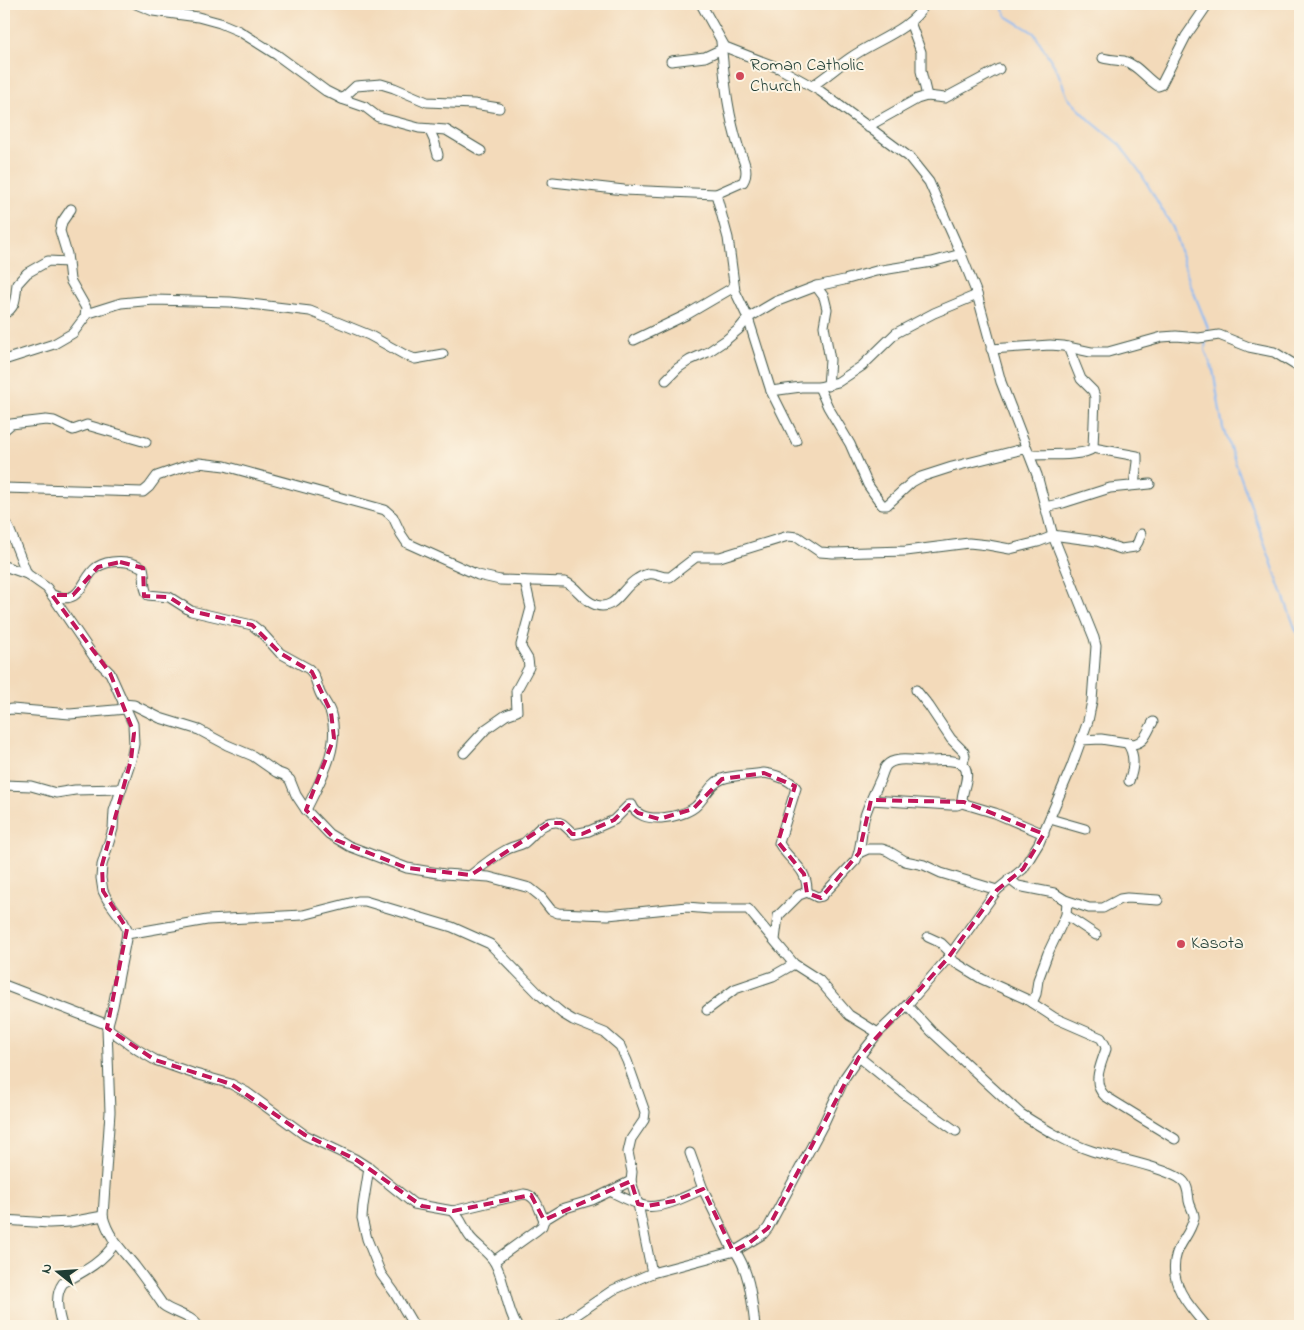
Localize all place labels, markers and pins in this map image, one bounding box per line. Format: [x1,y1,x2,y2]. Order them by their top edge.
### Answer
place label: Roman Catholic Church [750,53,864,100]
marker: Roman Catholic Church [734,70,746,82]
place label: Kasota [1191,931,1244,957]
marker: Kasota [1175,938,1187,950]

